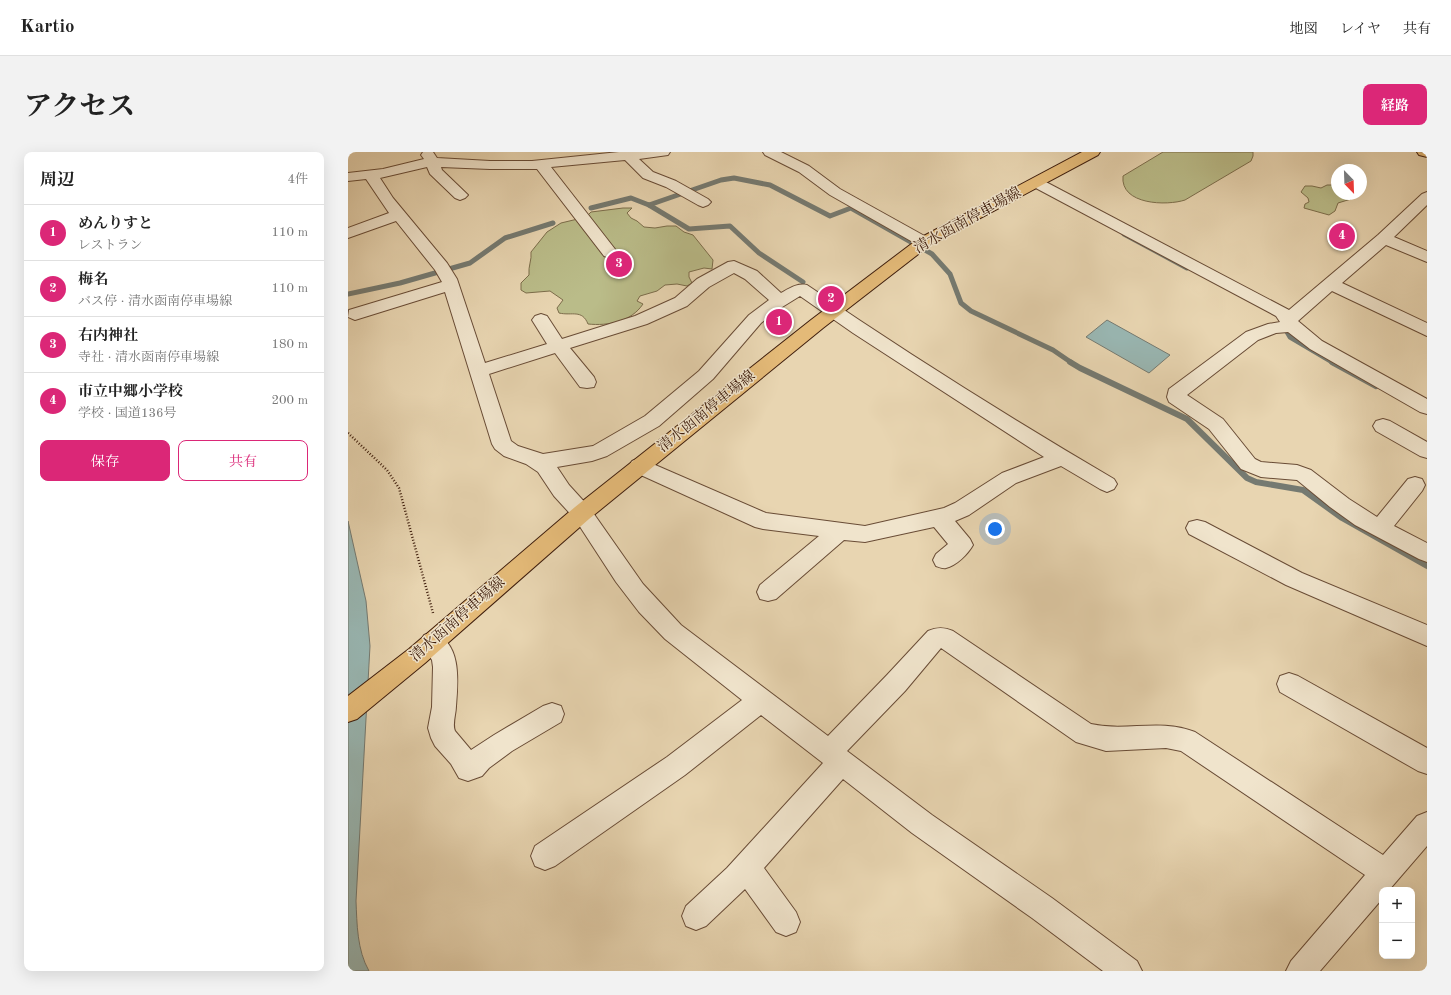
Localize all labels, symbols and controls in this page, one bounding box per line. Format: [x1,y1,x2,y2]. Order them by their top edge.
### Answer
text: Kartio [20,18,75,37]
text: 地図 [1290,22,1318,36]
text: レイヤ [1340,22,1381,36]
text: 共有 [1403,22,1431,36]
button: 経路 [1363,84,1427,125]
text: アクセス [24,94,135,122]
north arrow [1331,164,1367,200]
text: 周辺 [40,172,74,189]
text: 4件 [287,173,308,186]
street label: 清水函南停車場線 [911,184,1024,257]
text: めんりすと [78,217,153,232]
pin: 4 [1329,221,1355,251]
text: 1 [49,226,57,239]
text: 110 m [271,226,308,239]
text: レストラン [78,239,143,252]
pin: 3 [606,249,632,279]
text: 梅名 [78,273,108,288]
text: 2 [49,282,57,295]
text: 110 m [271,282,308,295]
pin: 2 [818,284,844,314]
text: バス停 · 清水函南停車場線 [78,295,232,308]
pin: 1 [766,307,792,337]
text: 右内神社 [78,329,138,344]
text: 3 [49,338,57,351]
text: 180 m [271,338,308,351]
text: 寺社 · 清水函南停車場線 [78,351,219,364]
street label: 清水函南停車場線 [654,367,758,456]
text: 市立中郷小学校 [78,385,183,400]
text: 4 [49,394,57,407]
text: 200 m [271,394,308,407]
text: 学校 · 国道136号 [78,407,177,420]
button: 保存 [40,440,170,481]
button: 共有 [178,440,308,481]
your location [985,519,1005,539]
street label: 清水函南停車場線 [406,573,508,665]
map controls [1379,887,1415,959]
button: + [1379,887,1415,923]
button: − [1379,923,1415,959]

